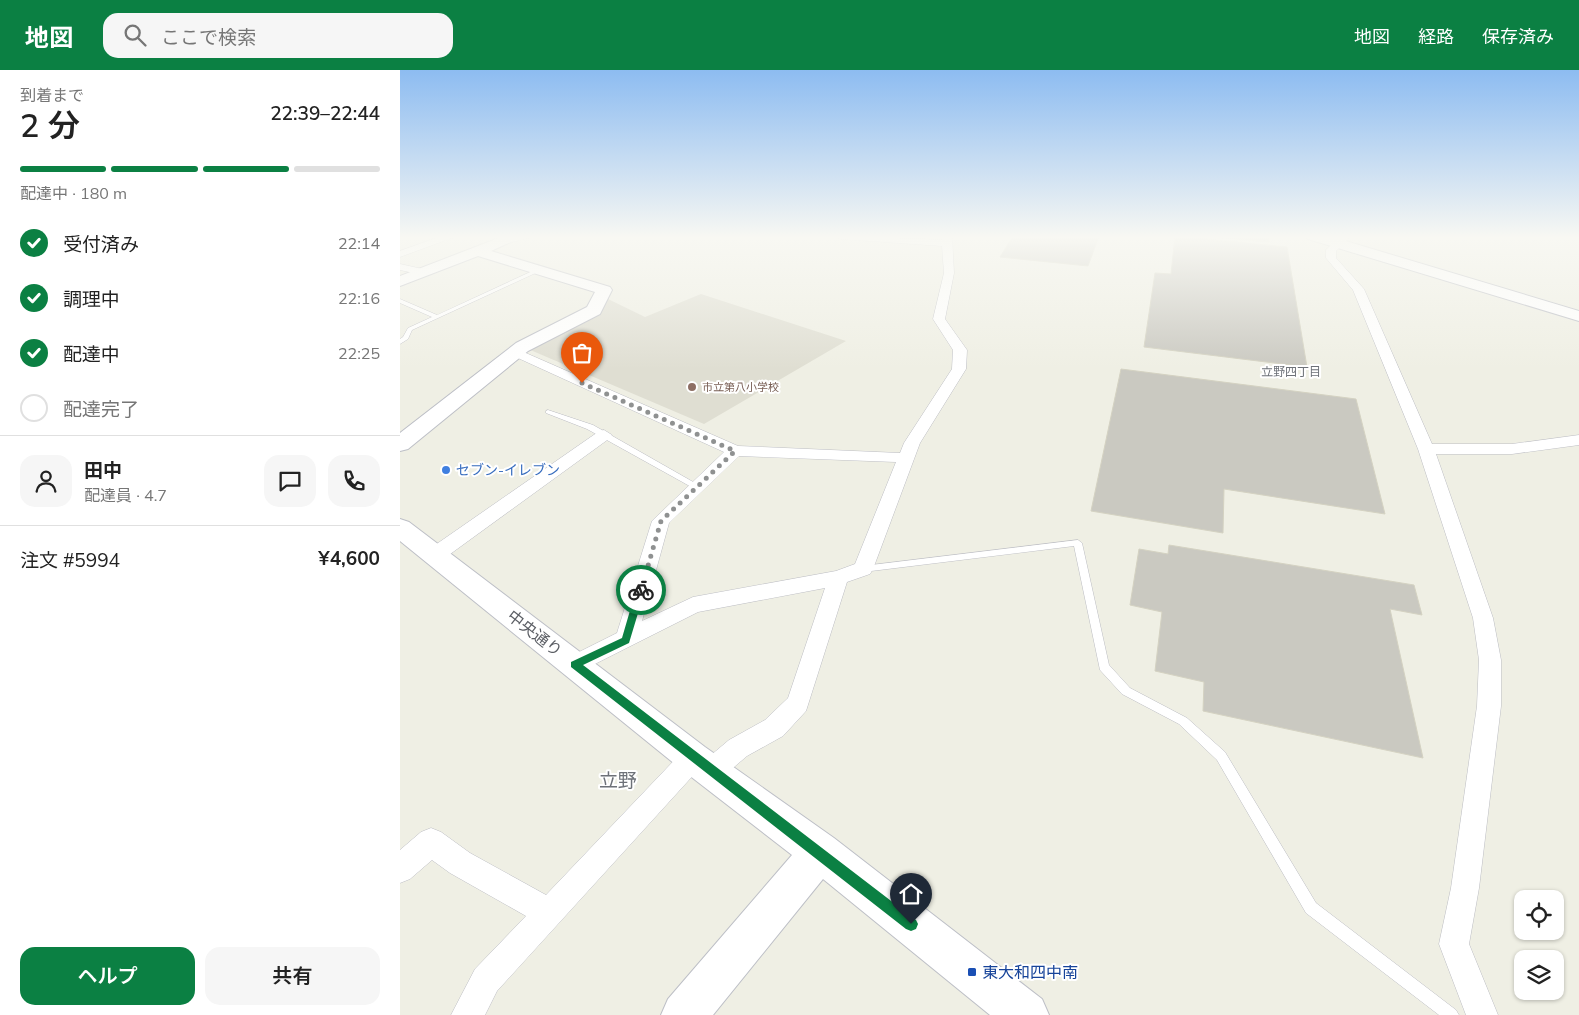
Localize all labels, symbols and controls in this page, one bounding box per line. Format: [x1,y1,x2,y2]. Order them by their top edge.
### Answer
search box [103,13,453,58]
icon: search [121,21,149,49]
text: 地図 [25,22,73,52]
text: ここで検索 [161,25,256,49]
text: 地図 [1354,25,1390,48]
text: 経路 [1418,25,1454,48]
text: 保存済み [1482,25,1554,48]
text: 到着まで [20,85,84,105]
text: 22:39–22:44 [270,101,380,125]
text: 2 分 [20,105,80,145]
text: 配達中 · 180 m [20,183,127,203]
icon: check [20,229,48,257]
text: 受付済み [63,232,139,256]
text: 22:14 [338,233,380,253]
icon: check [20,284,48,312]
text: 調理中 [63,287,120,311]
text: 22:16 [338,288,380,308]
pin [561,332,603,383]
icon: check [20,339,48,367]
icon: bag [568,339,596,367]
text: 配達中 [63,342,120,366]
text: 22:25 [338,343,380,363]
district label: 立野四丁目 [1261,364,1321,379]
place label: 市立第八小学校 [702,380,779,394]
marker: 市立第八小学校 [686,381,698,393]
text: 配達完了 [63,397,139,421]
button: person [20,455,72,507]
button: chat [264,455,316,507]
button: phone [328,455,380,507]
text: 田中 [84,458,122,482]
place label: セブン-イレブン [456,461,560,479]
marker: セブン-イレブン [440,464,452,476]
text: 配達員 · 4.7 [84,485,167,505]
text: ¥4,600 [318,546,380,570]
text: 注文 #5994 [20,548,120,572]
courier [616,565,666,615]
icon: bike [627,576,655,604]
street label: 中央通り [504,605,566,661]
district label: 立野 [599,768,637,792]
pin [890,873,932,924]
icon: home [897,880,925,908]
map controls [1514,890,1564,1000]
button: locate [1514,890,1564,940]
button: ヘルプ [20,947,195,1005]
button: 共有 [205,947,380,1005]
button: layers [1514,950,1564,1000]
place label: 東大和四中南 [982,962,1078,982]
marker: 東大和四中南 [966,966,978,978]

